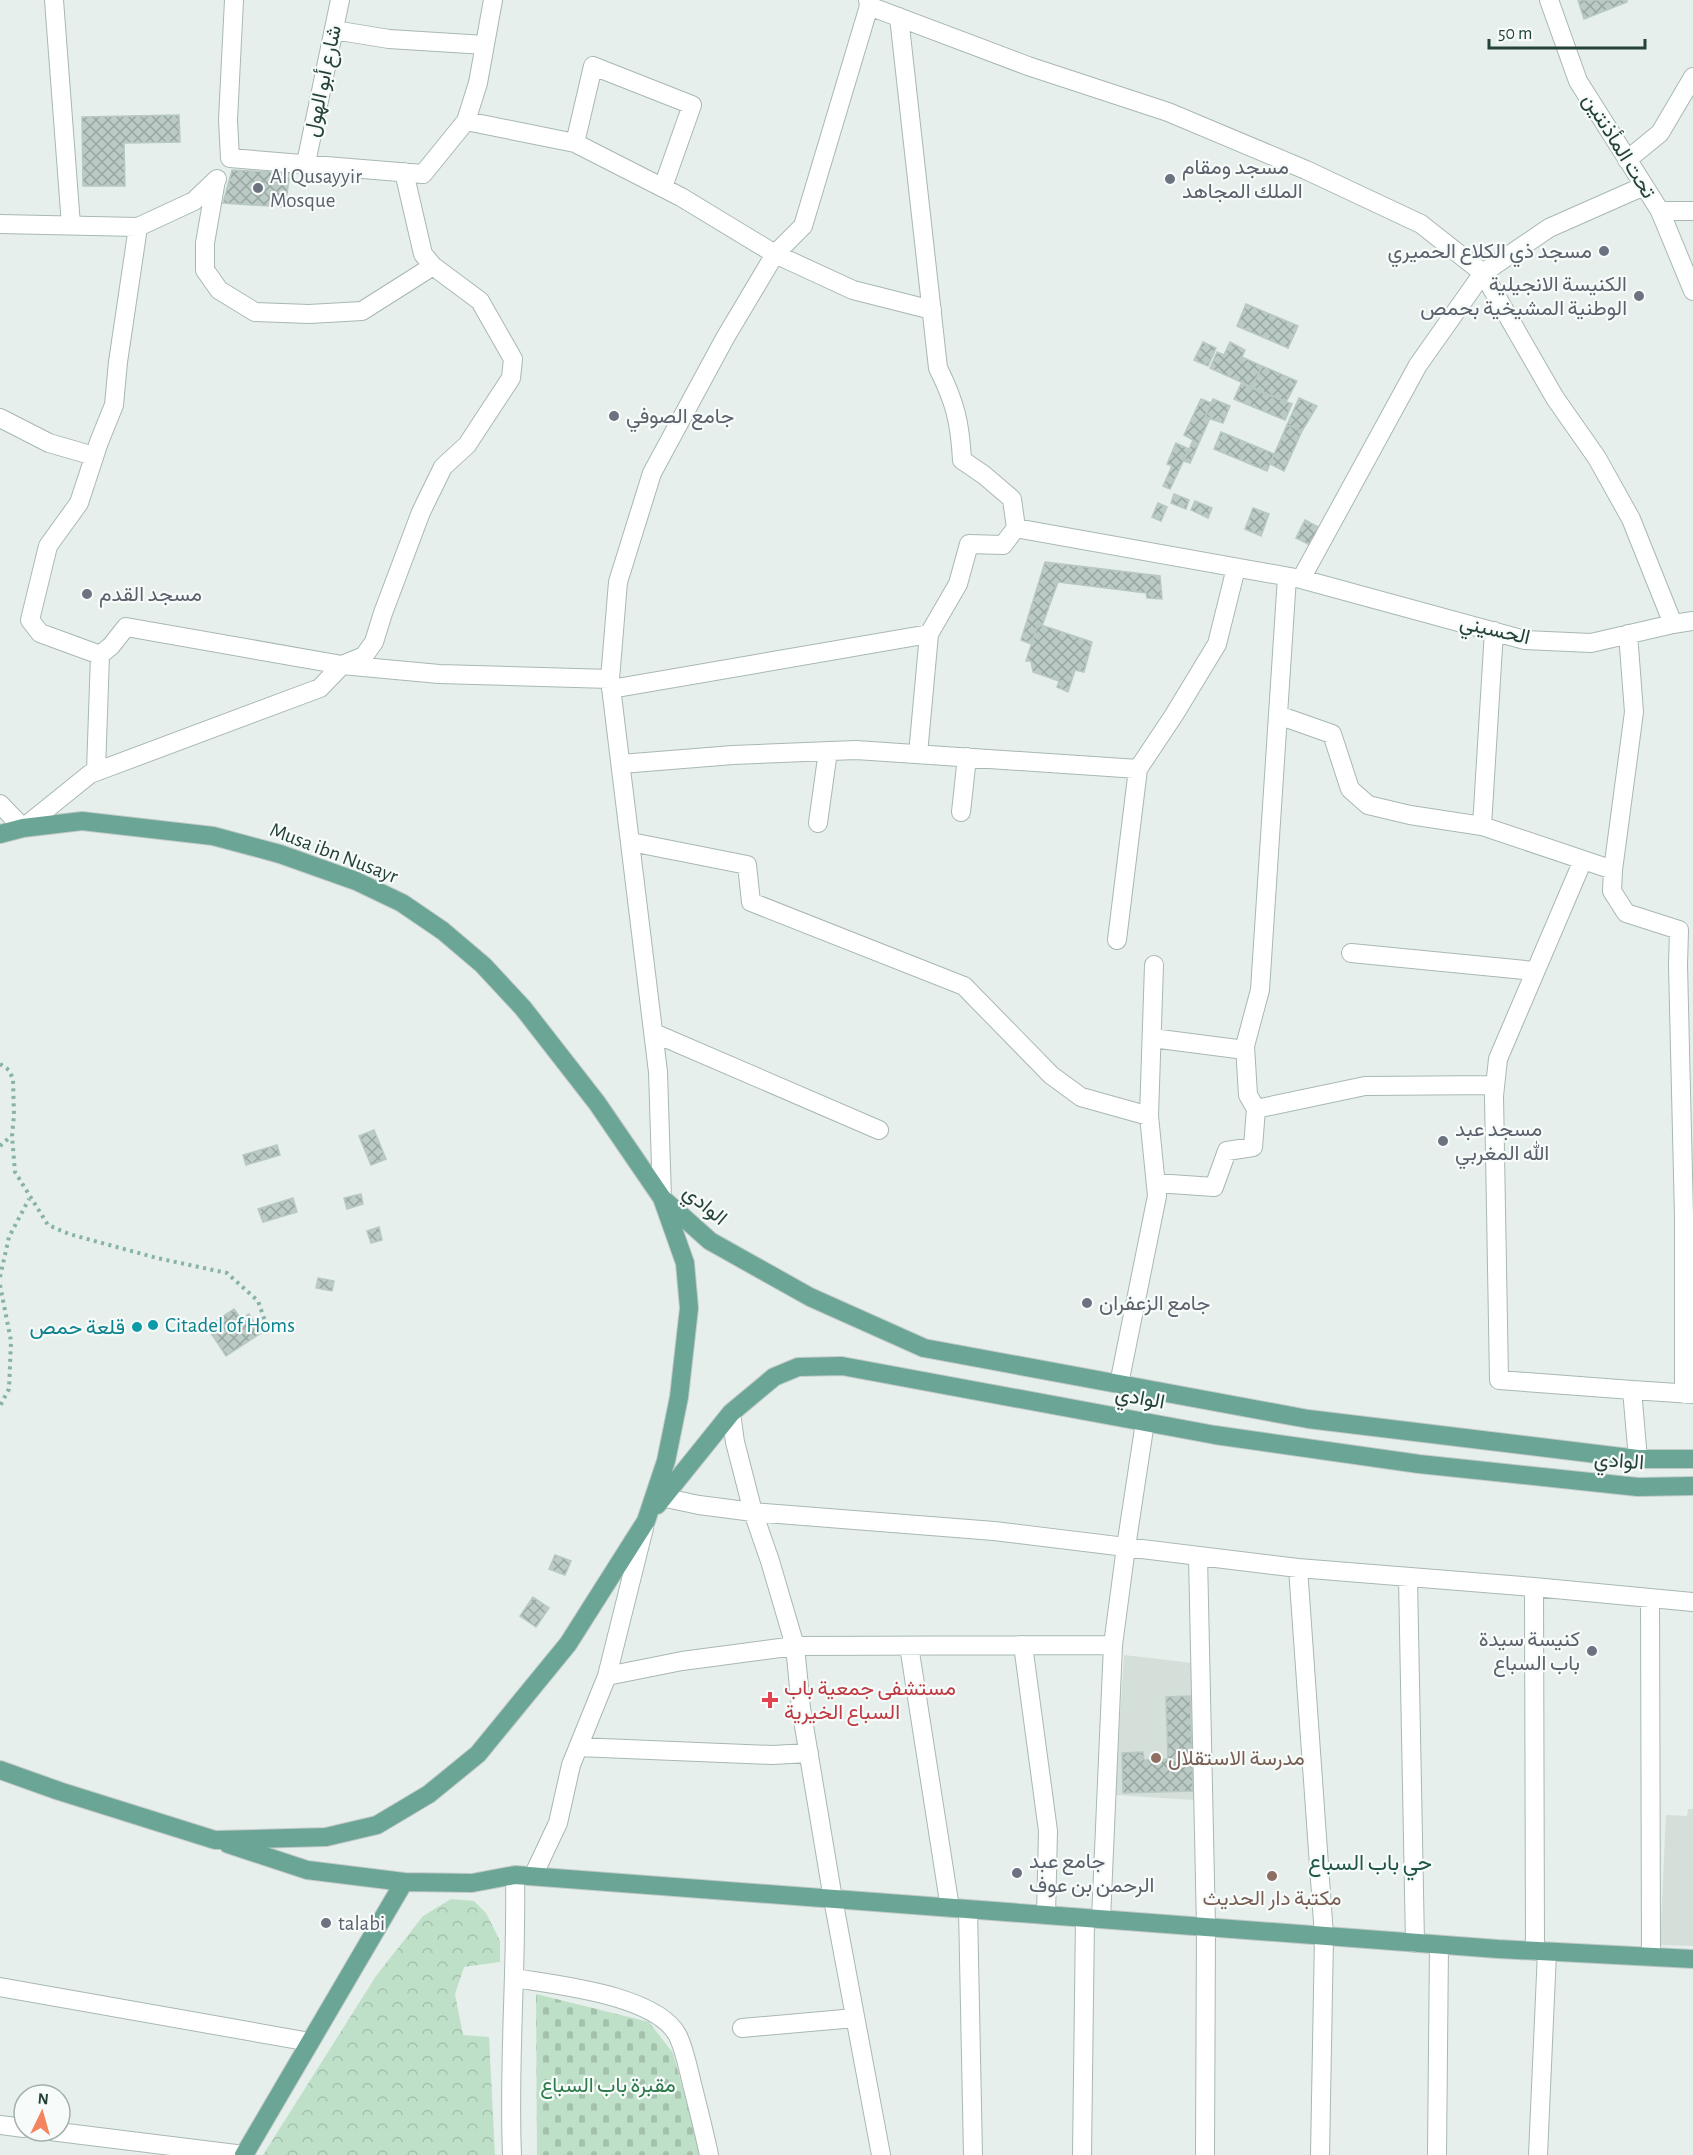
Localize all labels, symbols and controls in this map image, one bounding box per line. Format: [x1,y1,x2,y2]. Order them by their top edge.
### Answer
scale bar [1489,12,1645,50]
street label: شارع أبو الهول [300,23,348,139]
text: 50 m [1498,25,1532,43]
street label: تحت المأذنتين [1578,89,1660,203]
place label: مسجد ومقام الملك المجاهد [1182,157,1303,203]
place label: Al Qusayyir Mosque [270,166,362,211]
marker: مسجد ومقام الملك المجاهد [1163,172,1177,186]
marker: Al Qusayyir Mosque [251,181,265,195]
place label: مسجد ذي الكلاع الحميري [1387,241,1592,268]
marker: مسجد ذي الكلاع الحميري [1597,244,1611,258]
place label: الكنيسة الانجيلية الوطنية المشيخية بحمص [1420,274,1627,321]
marker: الكنيسة الانجيلية الوطنية المشيخية بحمص [1632,289,1646,303]
place label: جامع الصوفي [626,406,734,433]
marker: جامع الصوفي [607,409,621,423]
place label: مسجد القدم [99,584,202,608]
marker: مسجد القدم [80,587,94,601]
street label: الحسيني [1457,612,1532,654]
street label: Musa ibn Nusayr [267,819,401,887]
place label: مسجد عبد الله المغربي [1455,1119,1549,1170]
marker: مسجد عبد الله المغربي [1436,1134,1450,1148]
street label: الوادي [675,1181,731,1234]
place label: جامع الزعفران [1099,1293,1210,1317]
marker: جامع الزعفران [1080,1296,1094,1310]
place label: Citadel of Homs [165,1315,295,1336]
place label: قلعة حمص [30,1317,125,1339]
marker: Citadel of Homs [146,1318,160,1332]
marker: قلعة حمص [130,1320,144,1334]
street label: الوادي [1113,1383,1166,1419]
street label: الوادي [1593,1449,1645,1479]
place label: كنيسة سيدة باب السباع [1479,1629,1580,1677]
marker: كنيسة سيدة باب السباع [1585,1644,1599,1658]
place label: مستشفى جمعية باب السباع الخيرية [784,1678,956,1726]
marker: مستشفى جمعية باب السباع الخيرية [761,1691,779,1709]
place label: مدرسة الاستقلال [1168,1748,1305,1771]
marker: مدرسة الاستقلال [1149,1751,1163,1765]
place label: جامع عبد الرحمن بن عوف [1029,1851,1154,1898]
district label: حي باب السباع [1308,1852,1432,1881]
marker: جامع عبد الرحمن بن عوف [1010,1866,1024,1880]
marker: مكتبة دار الحديث [1265,1869,1279,1883]
place label: مكتبة دار الحديث [1202,1888,1342,1911]
place label: talabi [338,1913,385,1934]
marker: talabi [319,1916,333,1930]
park label: مقبرة باب السباع [540,2075,676,2099]
north arrow [12,2083,72,2143]
text: N [37,2091,49,2108]

